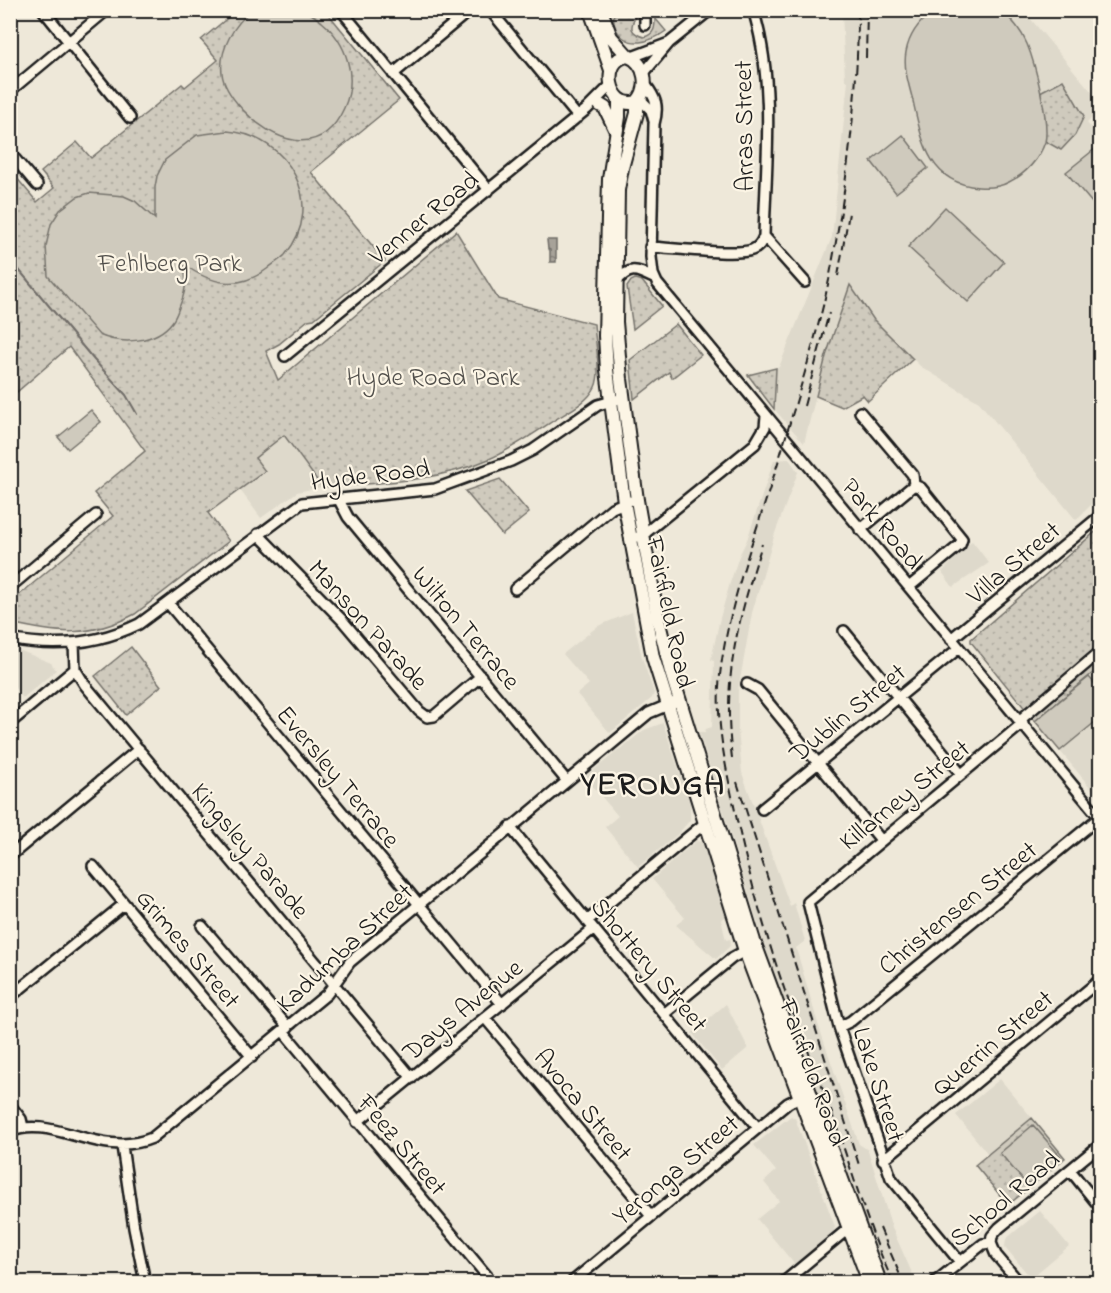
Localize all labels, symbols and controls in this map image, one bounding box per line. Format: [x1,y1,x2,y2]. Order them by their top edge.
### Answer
street label: Arras Street [726,60,766,192]
street label: Venner Road [361,163,489,276]
park label: Fehlberg Park [97,246,243,284]
park label: Hyde Road Park [346,360,520,398]
street label: Hyde Road [309,451,432,503]
street label: Park Road [831,471,931,580]
street label: Villa Street [959,513,1071,616]
street label: Fairfield Road [633,532,703,692]
street label: Manson Parade [298,552,436,700]
street label: Wilton Terrace [401,559,528,700]
street label: Dublin Street [781,655,916,774]
street label: Eversley Terrace [265,698,408,858]
street label: Killarney Street [832,731,980,861]
district label: YERONGA [580,763,726,810]
street label: Kingsley Parade [180,775,317,929]
street label: Christensen Street [871,833,1047,986]
street label: Kadumba Street [269,875,424,1023]
street label: Grimes Street [125,882,248,1018]
street label: Shottery Street [580,890,716,1042]
street label: Days Avenue [395,951,532,1072]
street label: Querrin Street [925,982,1063,1107]
street label: Fairfield Road [767,993,856,1152]
street label: Lake Street [841,1023,914,1148]
street label: Avoca Street [523,1041,641,1171]
street label: Feez Street [346,1086,455,1205]
street label: Yeronga Street [605,1107,749,1236]
street label: School Road [942,1142,1070,1258]

